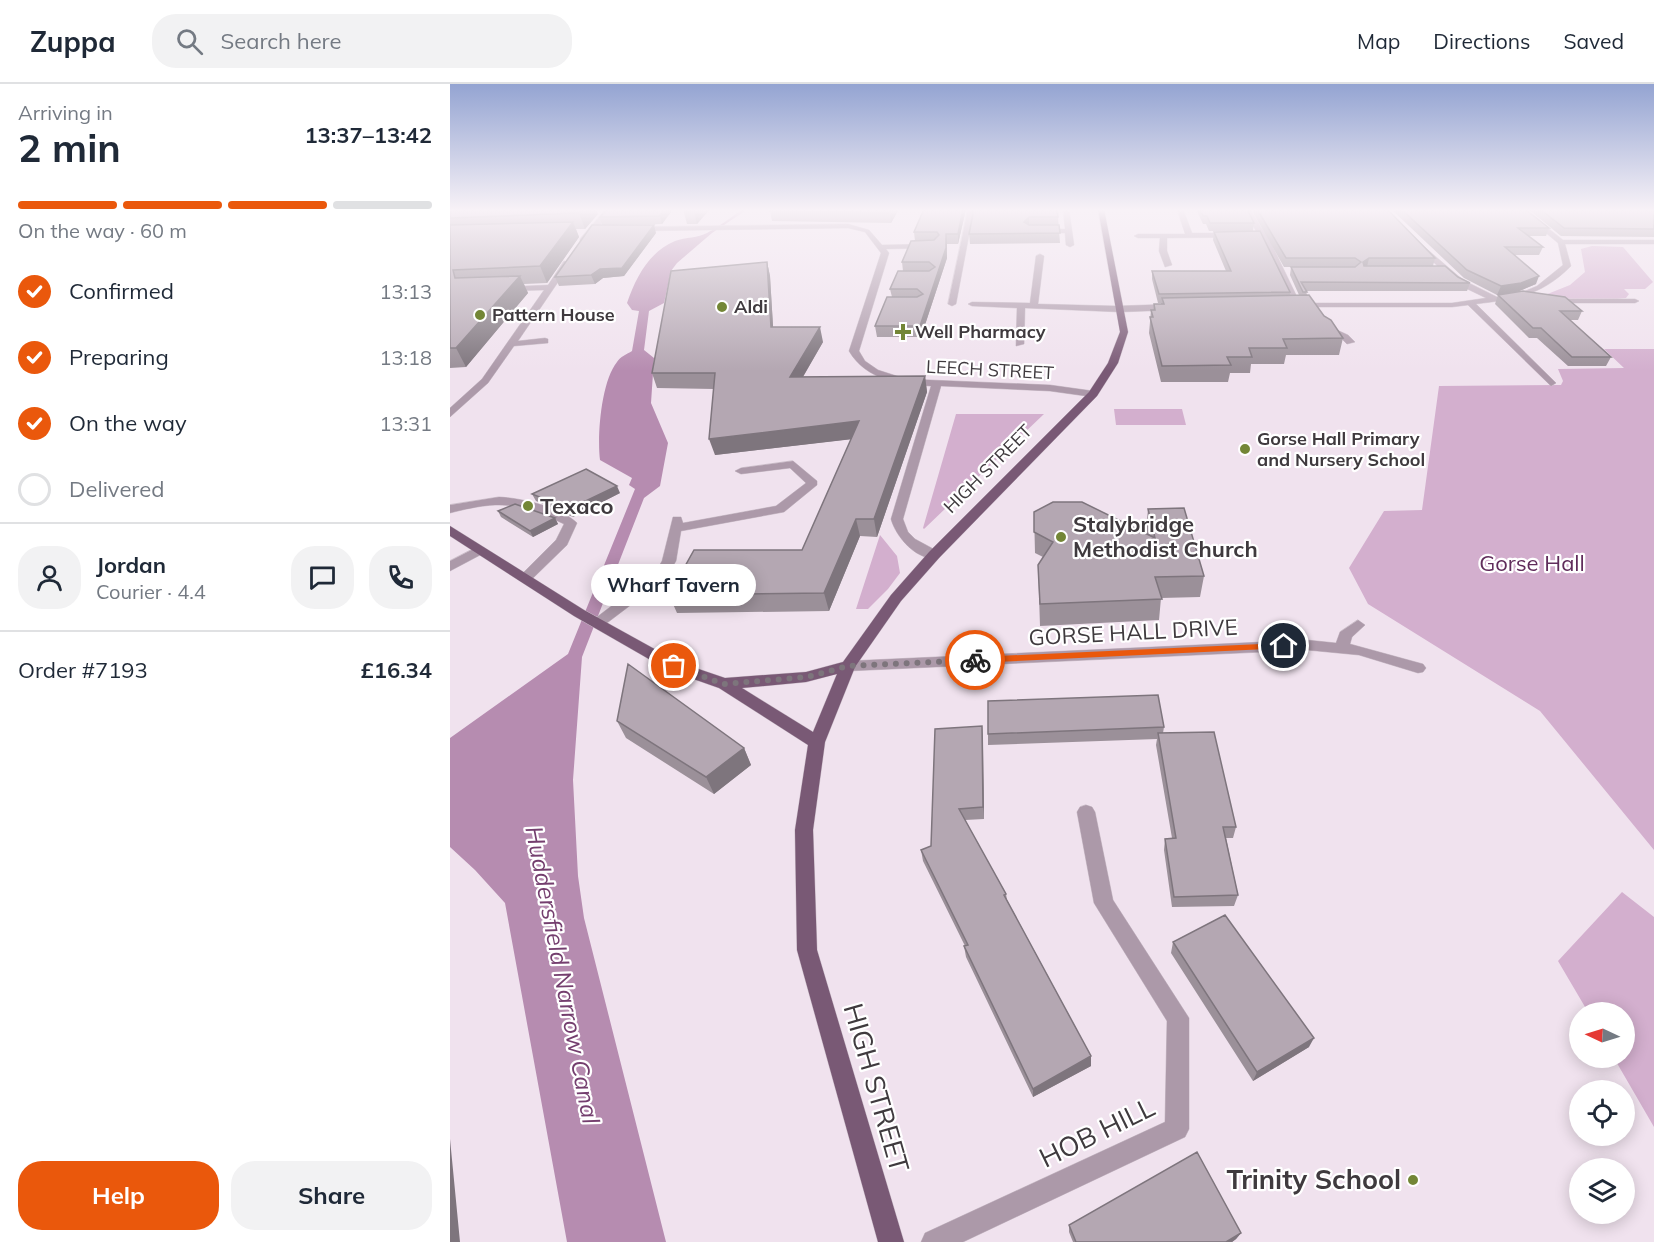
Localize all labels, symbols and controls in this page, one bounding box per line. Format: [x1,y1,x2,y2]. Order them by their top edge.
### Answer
search box [152,14,572,68]
text: Zuppa [30,24,116,59]
icon: search [173,25,206,58]
text: Search here [221,27,341,55]
text: Map [1357,28,1400,54]
text: Directions [1433,28,1530,54]
text: Saved [1563,28,1624,54]
text: Arriving in [18,100,113,125]
text: 13:37–13:42 [304,121,432,149]
text: 2 min [18,123,121,172]
text: On the way · 60 m [18,218,187,243]
icon: check [18,275,51,308]
text: Confirmed [69,277,174,305]
text: 13:13 [379,279,432,304]
place label: Aldi [734,295,768,318]
marker: Aldi [715,300,729,314]
place label: Pattern House [492,303,615,326]
marker: Pattern House [473,308,487,322]
place label: Well Pharmacy [915,320,1046,343]
marker: Well Pharmacy [896,325,910,339]
icon: check [18,341,51,374]
text: Preparing [69,343,169,371]
text: 13:18 [379,345,432,370]
street label: LEECH STREET [926,355,1055,384]
icon: check [18,407,51,440]
text: On the way [69,409,187,437]
text: 13:31 [379,411,432,436]
street label: HIGH STREET [938,419,1037,518]
place label: Gorse Hall Primary and Nursery School [1257,427,1425,471]
marker: Gorse Hall Primary and Nursery School [1238,442,1252,456]
text: Delivered [69,475,164,503]
place label: Texaco [540,492,613,520]
marker: Texaco [521,499,535,513]
place label: Stalybridge Methodist Church [1073,510,1258,563]
marker: Stalybridge Methodist Church [1054,530,1068,544]
button: person [18,546,81,609]
button: chat [291,546,354,609]
button: phone [369,546,432,609]
park label: Gorse Hall [1479,549,1585,577]
text: Jordan [96,551,166,579]
callout: Wharf Tavern [592,564,756,606]
text: Wharf Tavern [607,572,740,597]
text: Courier · 4.4 [96,579,206,604]
street label: GORSE HALL DRIVE [1028,613,1238,651]
pin [1258,620,1309,671]
icon: home [1267,629,1300,662]
courier [945,630,1005,690]
pin [648,640,699,691]
icon: bike [959,644,992,677]
icon: bag [657,649,690,682]
text: Order #7193 [18,656,148,684]
text: £16.34 [361,656,432,684]
water label: Huddersfield Narrow Canal [519,823,607,1126]
street label: HIGH STREET [837,999,917,1176]
north arrow [1569,1002,1635,1068]
map controls [1569,1002,1635,1224]
button: locate [1569,1080,1635,1146]
street label: HOB HILL [1033,1090,1160,1175]
button: layers [1569,1158,1635,1224]
button: Help [18,1161,219,1230]
button: Share [231,1161,432,1230]
place label: Trinity School [1227,1162,1401,1196]
marker: Trinity School [1406,1173,1420,1187]

